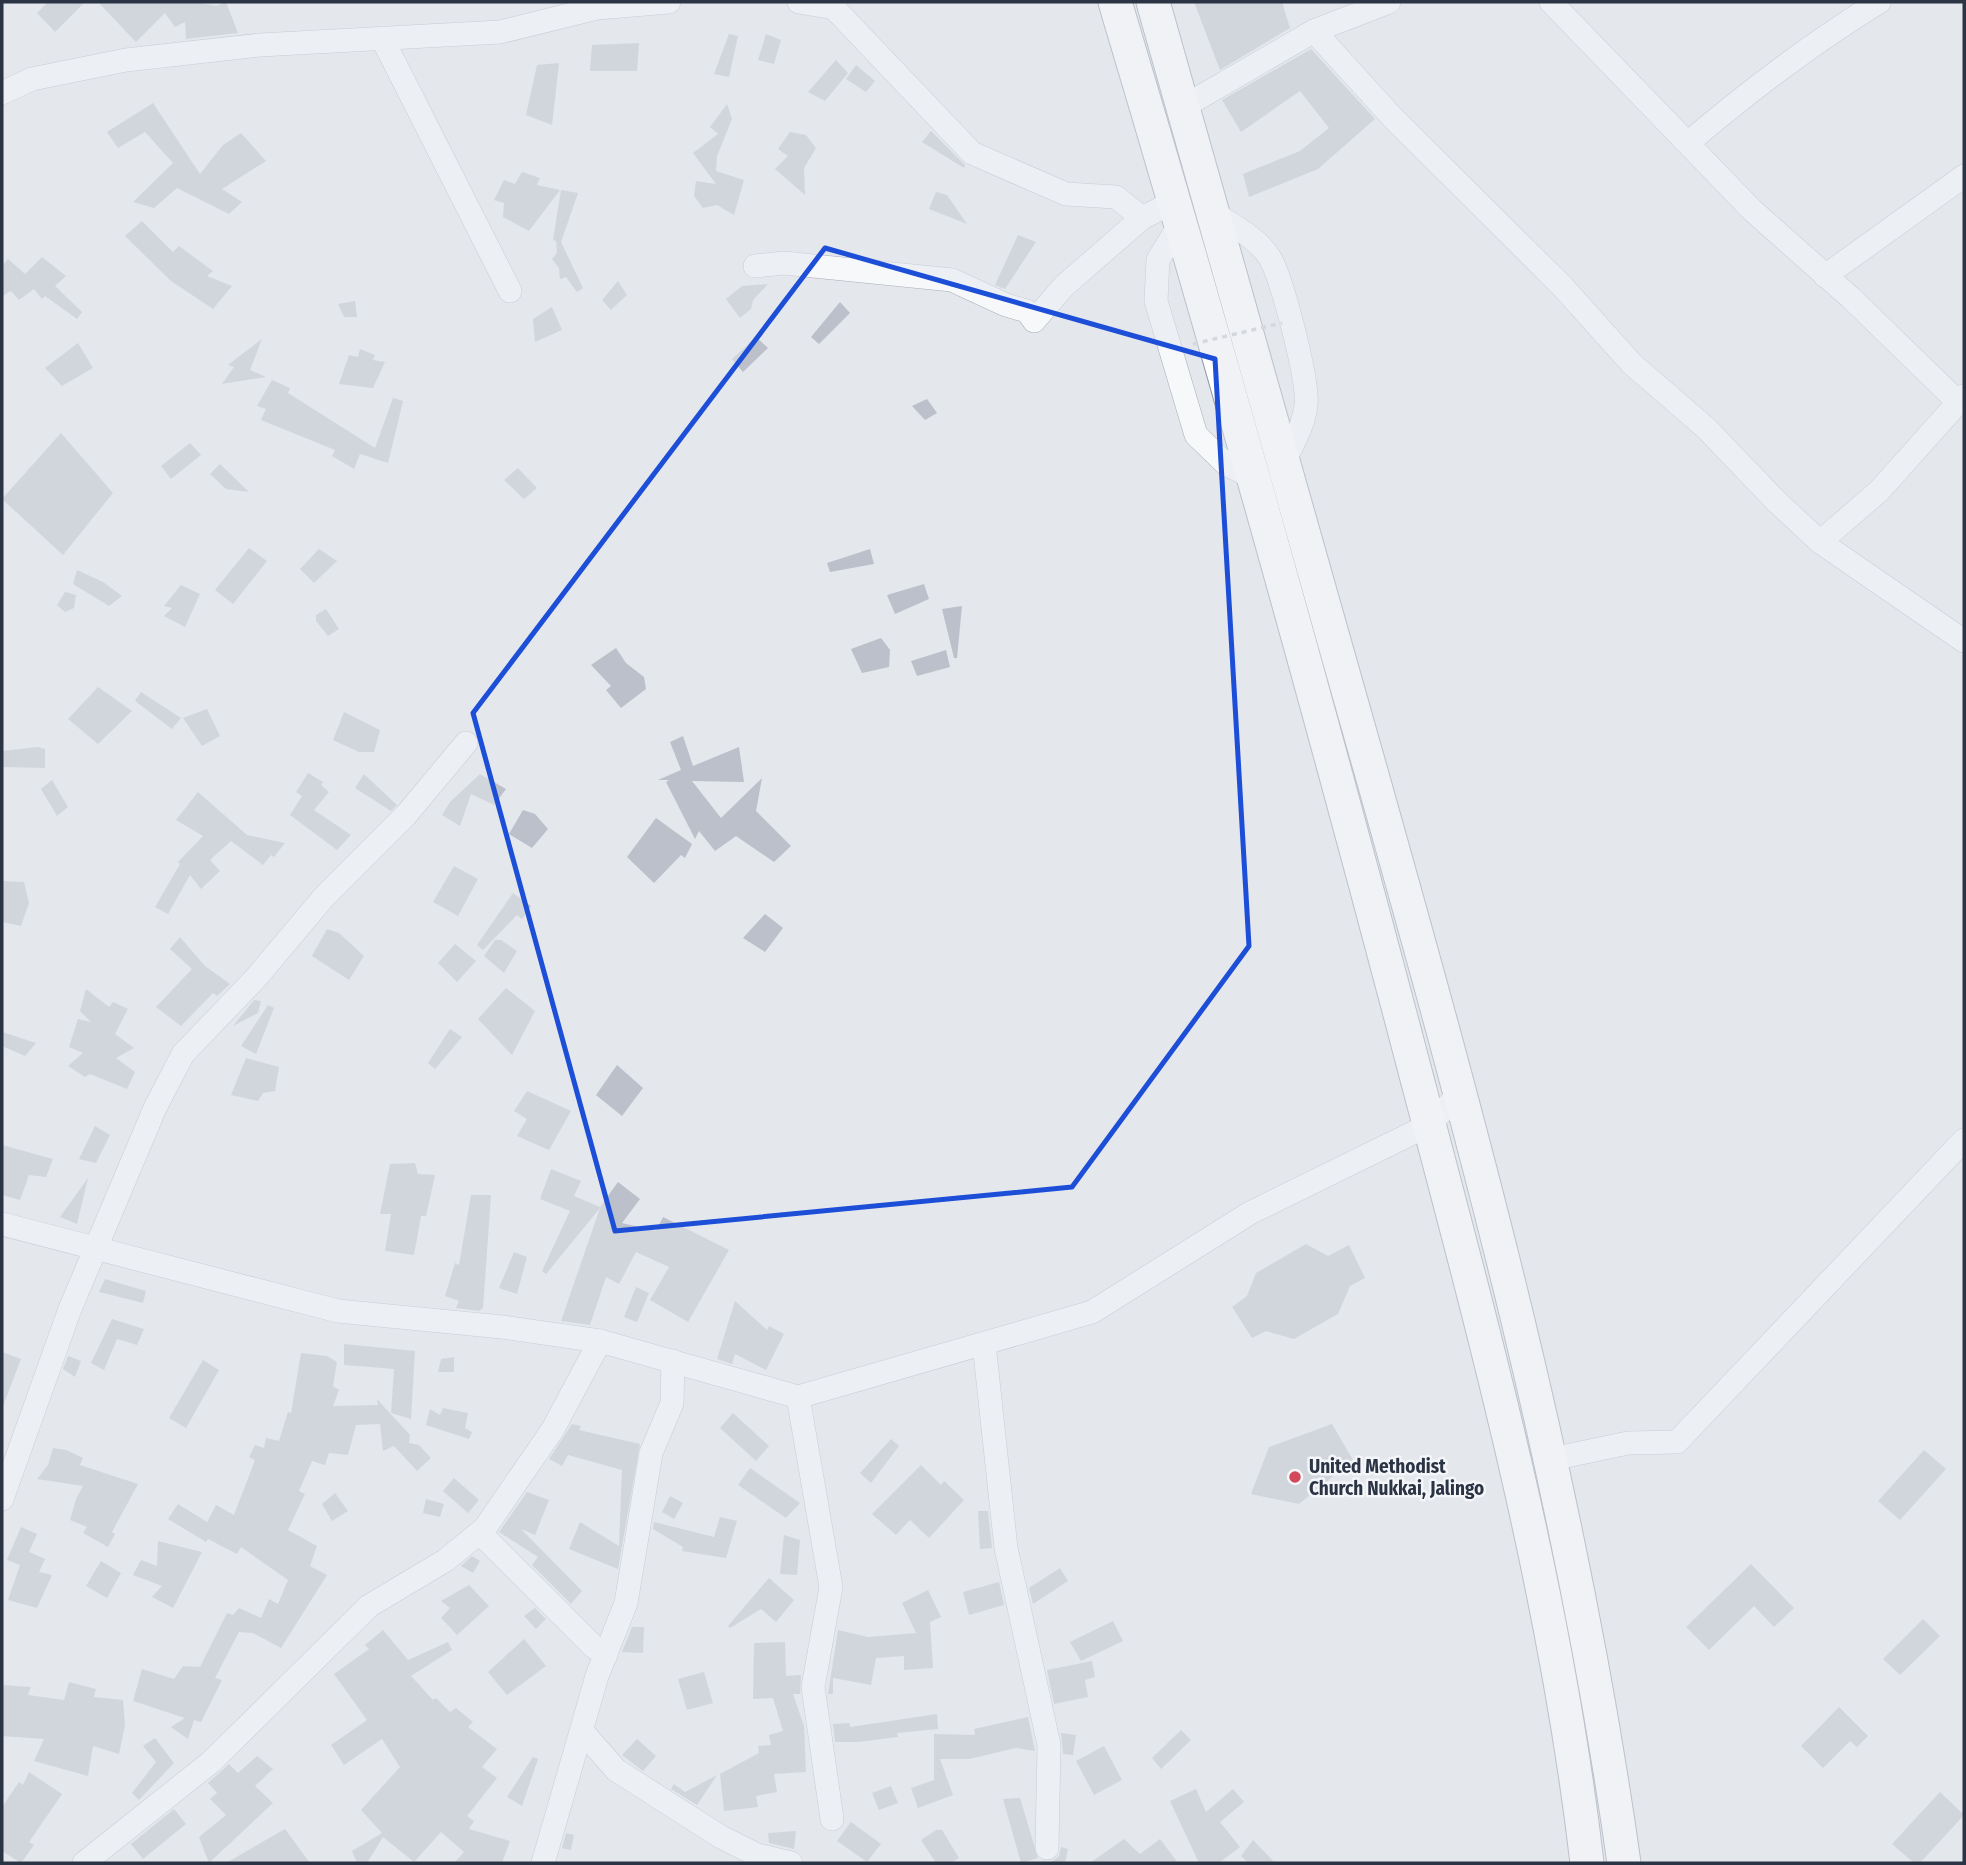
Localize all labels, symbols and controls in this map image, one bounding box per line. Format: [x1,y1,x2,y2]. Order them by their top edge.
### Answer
place label: United Methodist Church Nukkai, Jalingo [1309,1455,1484,1500]
marker: United Methodist Church Nukkai, Jalingo [1287,1469,1303,1485]

